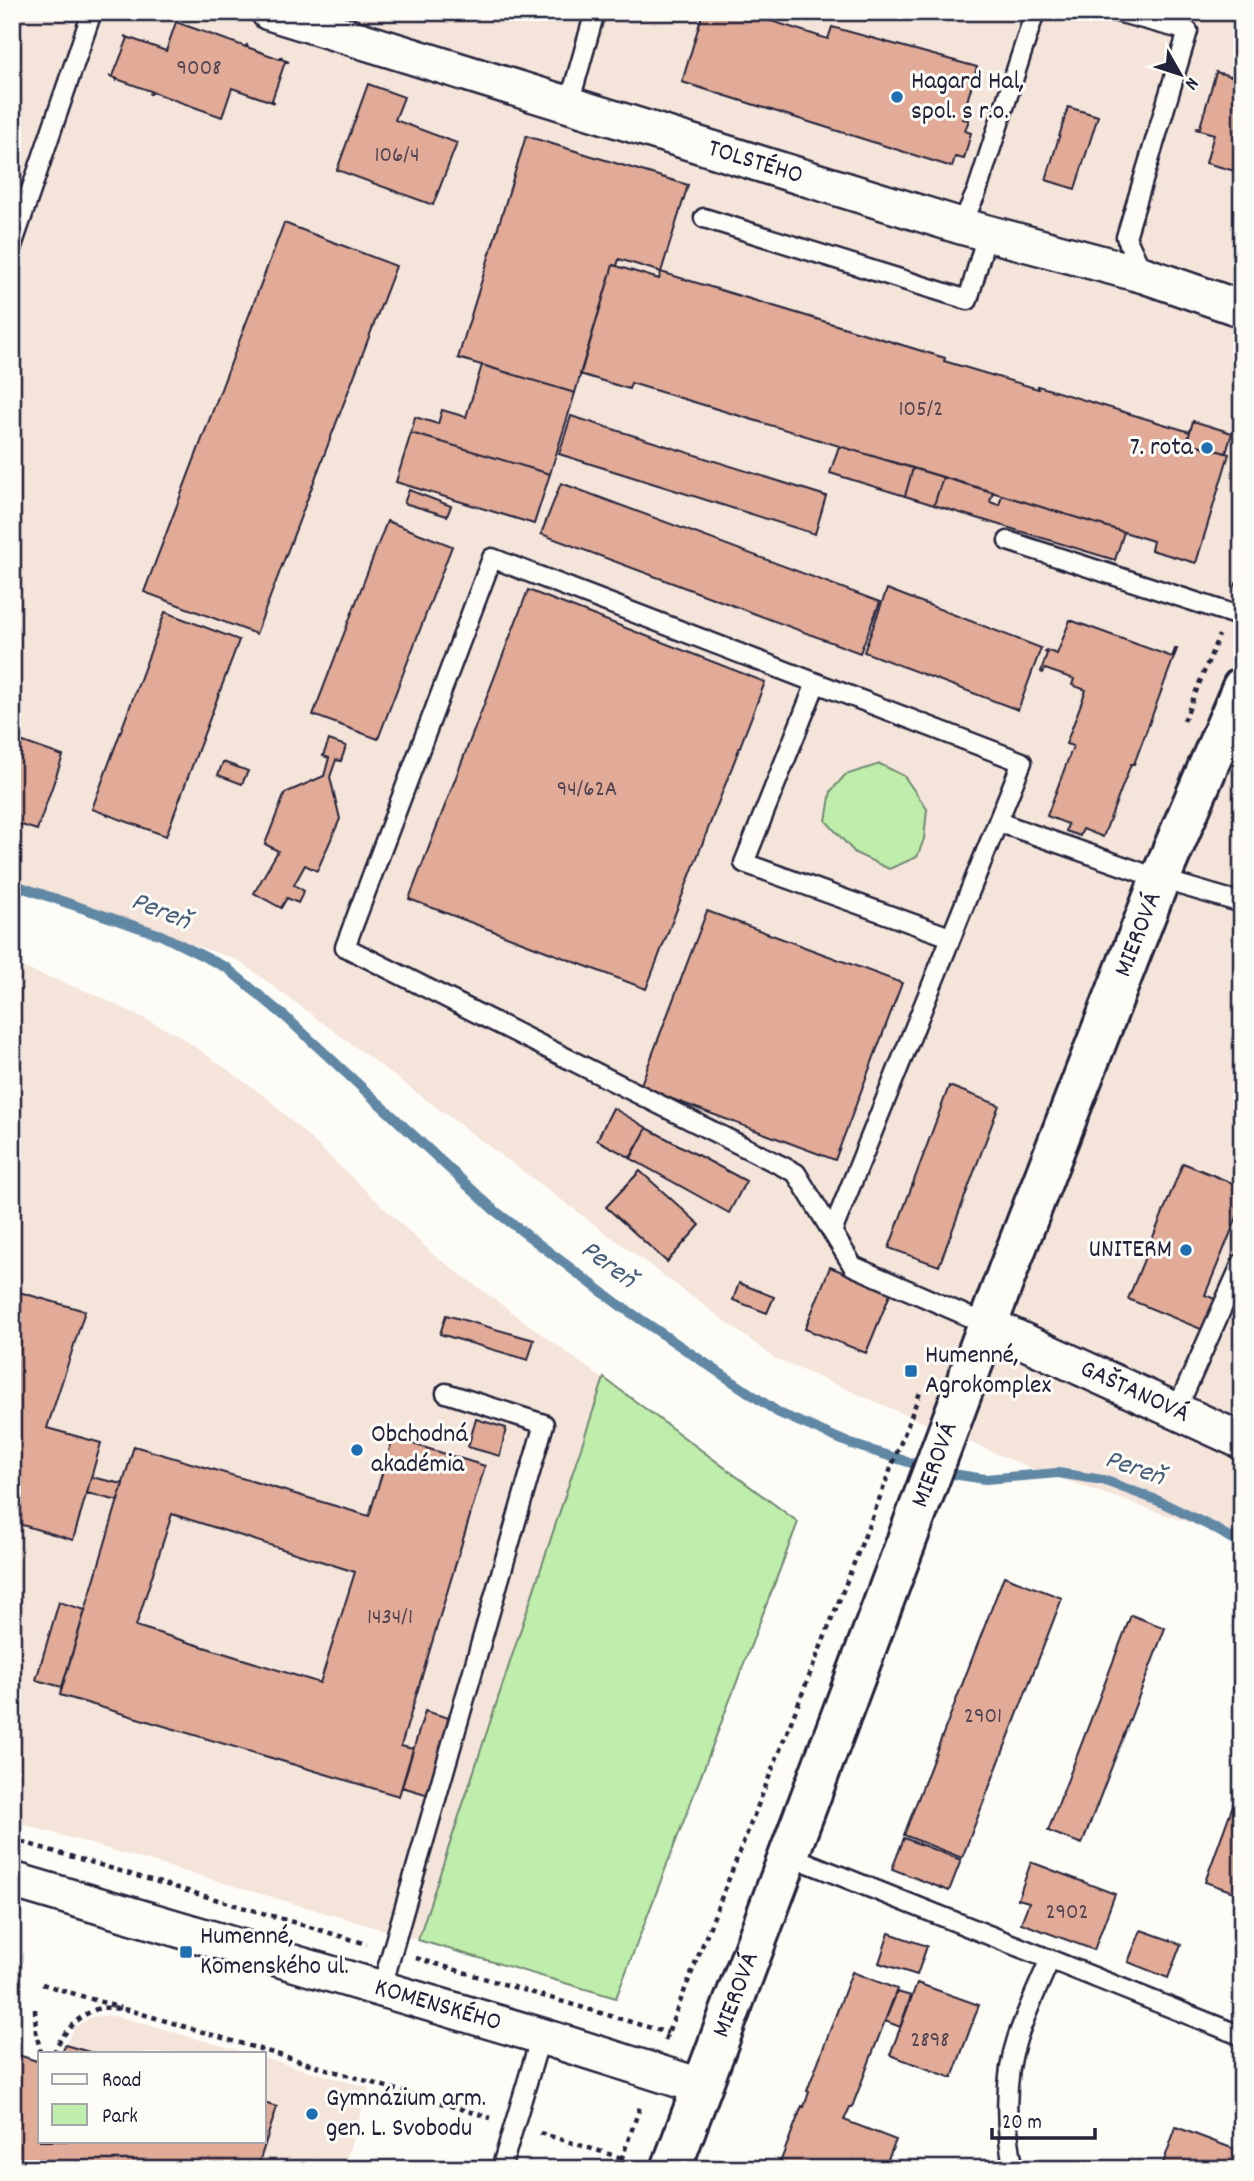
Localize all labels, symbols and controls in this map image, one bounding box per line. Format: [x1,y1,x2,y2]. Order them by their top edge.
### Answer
north arrow [1146,38,1216,108]
house number: 9008 [177,53,221,86]
place label: Hagard Hal, spol. s r.o. [911,64,1025,131]
text: N [1177,70,1204,95]
marker: Hagard Hal, spol. s r.o. [889,89,905,105]
street label: TOLSTÉHO [703,130,808,195]
house number: 106/4 [375,140,419,173]
house number: 105/2 [899,394,943,427]
place label: 7. rota [1130,430,1194,467]
marker: 7. rota [1199,440,1215,456]
house number: 94/62A [557,774,617,807]
water label: Pereň [124,883,199,944]
street label: MIEROVÁ [1105,887,1172,983]
water label: Pereň [571,1232,647,1303]
place label: UNITERM [1088,1232,1172,1269]
marker: UNITERM [1178,1242,1194,1258]
place label: Humenné, Agrokomplex [925,1338,1052,1405]
street label: GAŠTANOVÁ [1074,1351,1195,1433]
marker: Humenné, Agrokomplex [903,1363,919,1379]
place label: Obchodná akadémia [371,1417,468,1484]
street label: MIEROVÁ [902,1417,968,1513]
water label: Pereň [1099,1441,1173,1500]
marker: Obchodná akadémia [349,1442,365,1458]
house number: 1434/1 [367,1602,413,1635]
house number: 2901 [964,1701,1002,1734]
house number: 2902 [1045,1897,1089,1930]
place label: Humenné, Komenského ul. [200,1919,349,1986]
marker: Humenné, Komenského ul. [178,1944,194,1960]
street label: MIEROVÁ [703,1947,769,2043]
street label: KOMENSKÉHO [370,1969,506,2042]
house number: 2898 [910,2025,950,2058]
legend [38,2052,266,2142]
text: Road [102,2067,141,2097]
place label: Gymnázium arm. gen. L. Svobodu [326,2081,486,2148]
scale bar [992,2097,1095,2141]
text: Park [102,2103,138,2133]
marker: Gymnázium arm. gen. L. Svobodu [304,2106,320,2122]
text: 20 m [1002,2109,1042,2139]

